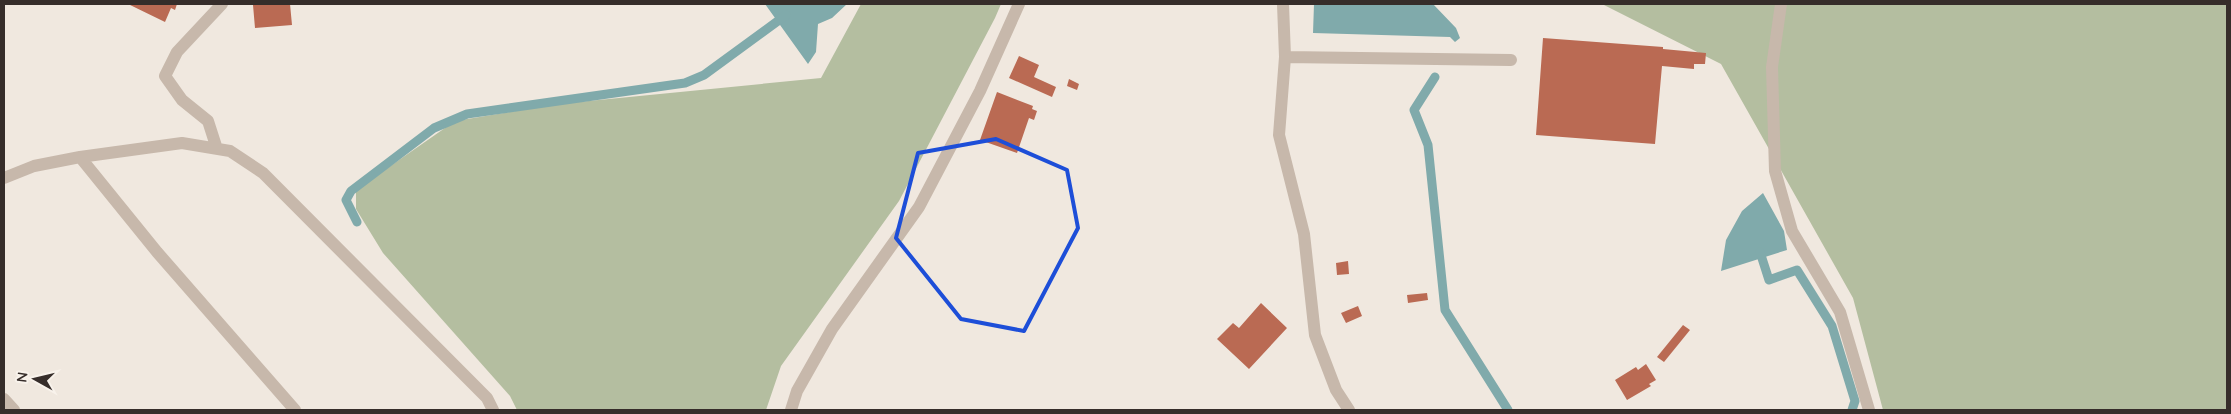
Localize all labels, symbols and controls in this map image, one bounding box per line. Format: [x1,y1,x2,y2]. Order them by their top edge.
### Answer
north arrow [10,354,60,404]
text: N [12,371,32,384]

